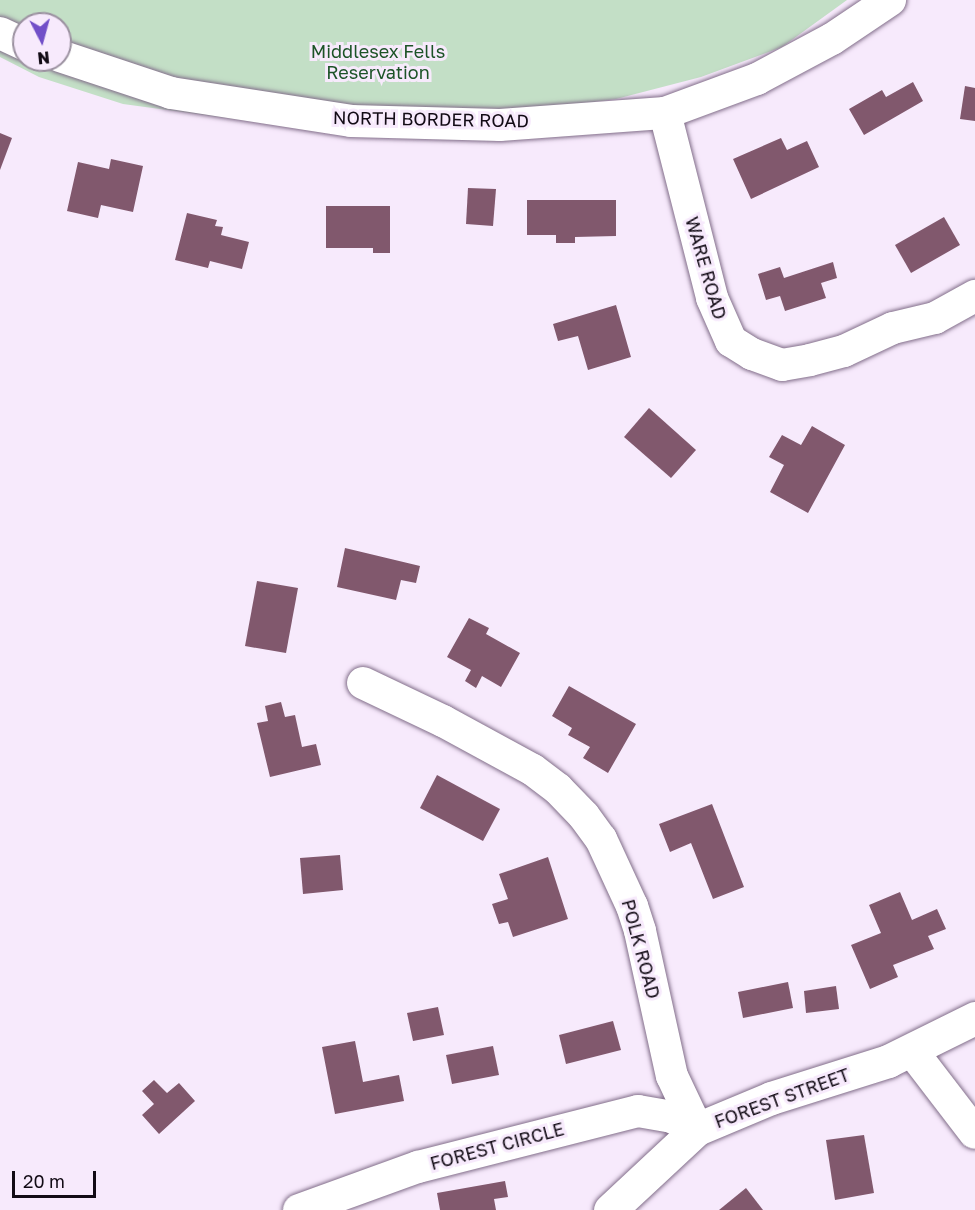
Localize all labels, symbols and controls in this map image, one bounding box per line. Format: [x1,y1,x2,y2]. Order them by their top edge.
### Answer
north arrow [12,12,72,72]
park label: Middlesex Fells Reservation [311,41,445,84]
text: N [37,47,51,68]
street label: NORTH BORDER ROAD [333,106,529,132]
street label: WARE ROAD [681,214,731,322]
street label: POLK ROAD [617,897,665,1001]
street label: FOREST STREET [711,1064,853,1132]
street label: FOREST CIRCLE [428,1118,566,1174]
scale bar [15,1159,99,1197]
text: 20 m [23,1170,65,1192]

